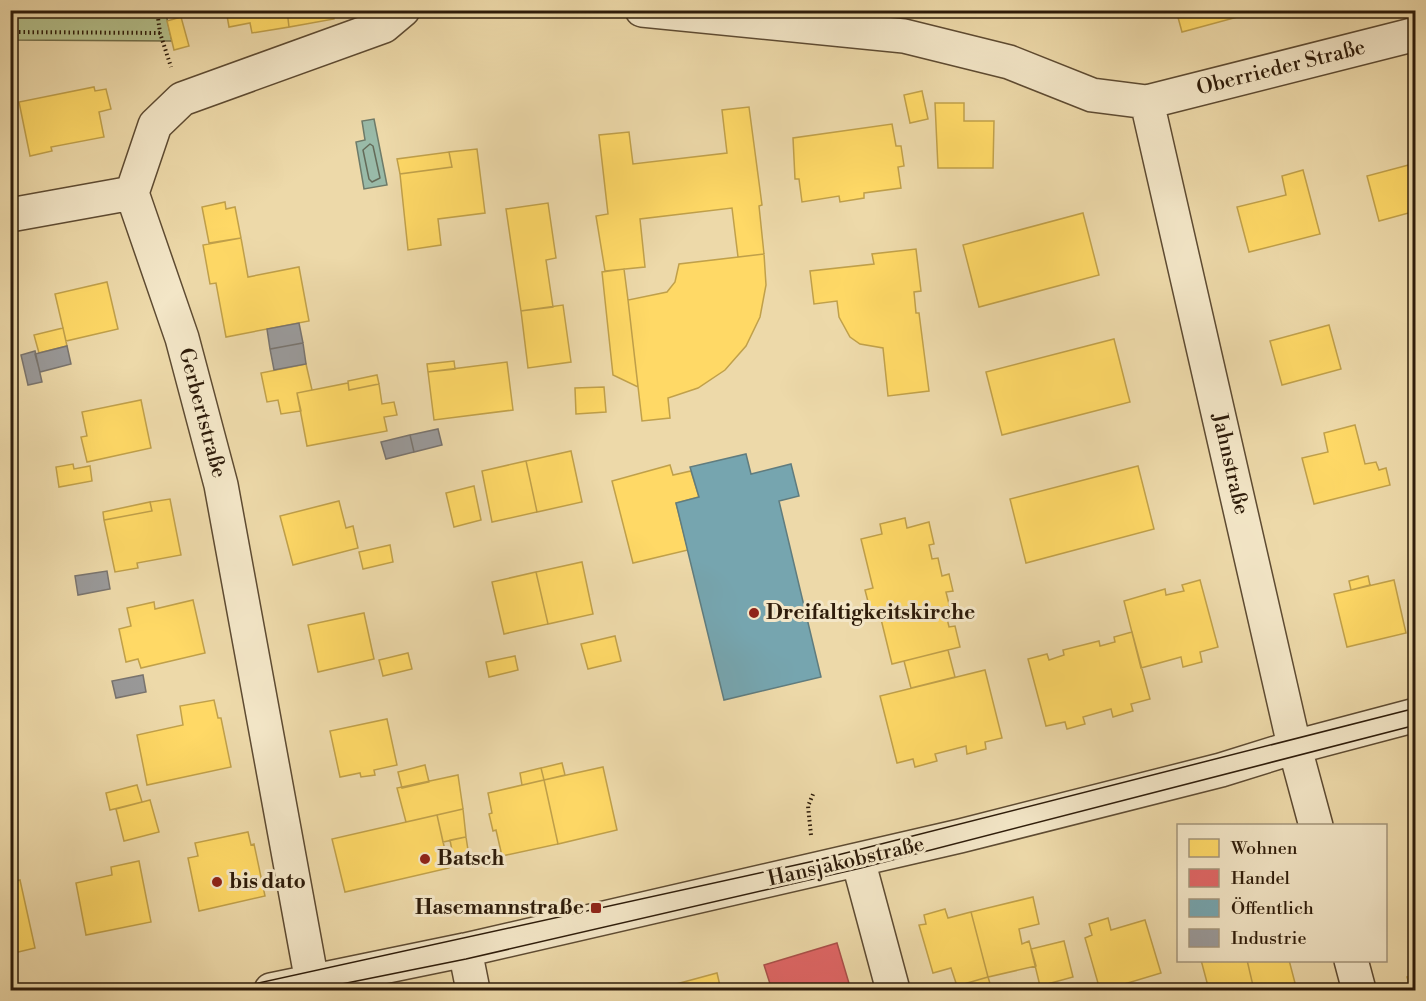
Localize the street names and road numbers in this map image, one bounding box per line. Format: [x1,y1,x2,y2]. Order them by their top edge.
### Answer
street label: Oberrieder Straße [1194,34,1368,102]
street label: Gerbertstraße [172,345,232,481]
street label: Jahnstraße [1205,410,1254,517]
street label: Hansjakobstraße [765,831,927,893]

